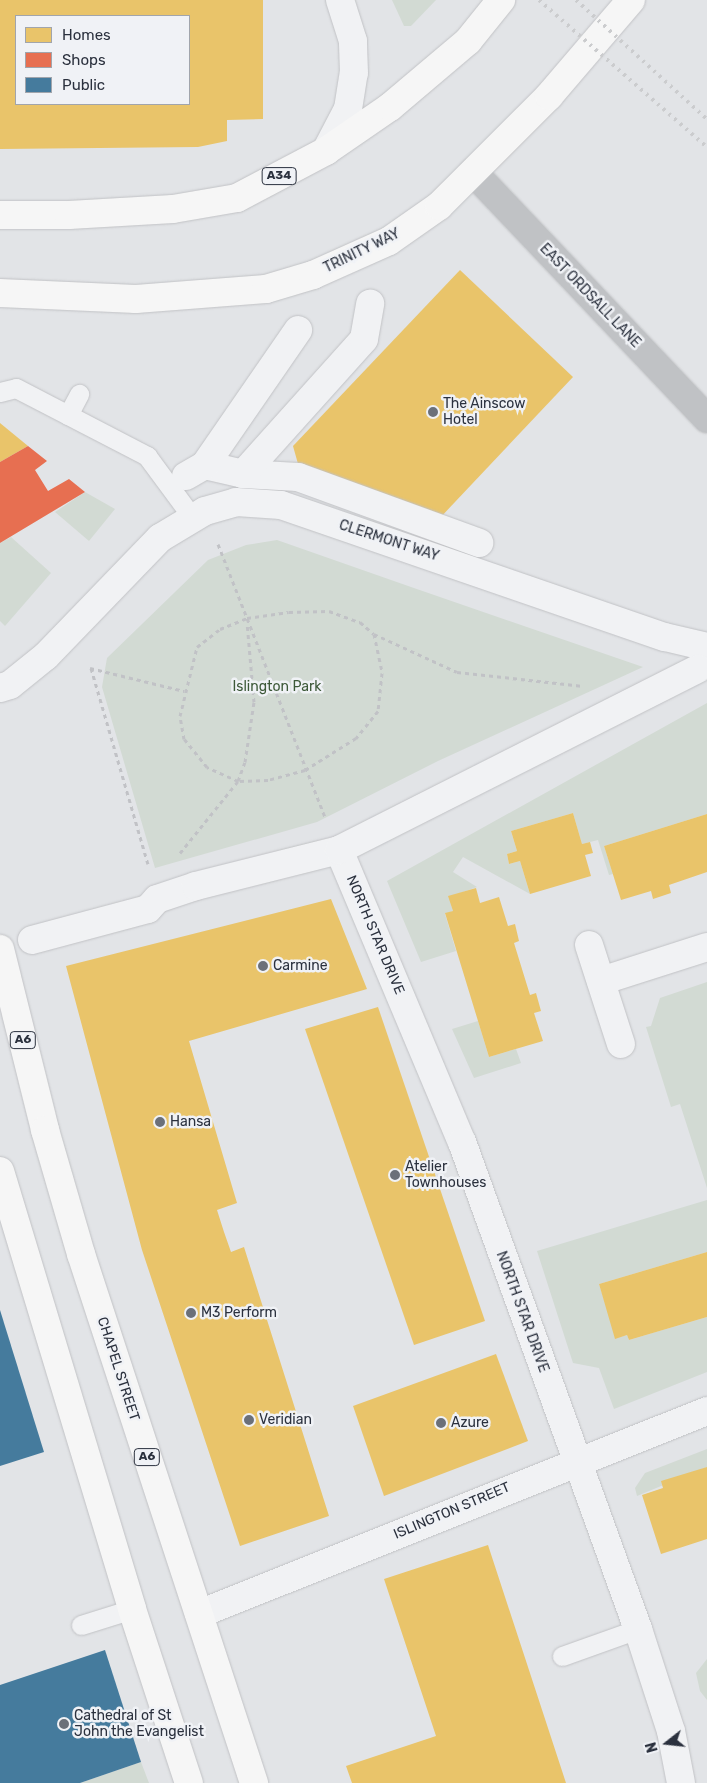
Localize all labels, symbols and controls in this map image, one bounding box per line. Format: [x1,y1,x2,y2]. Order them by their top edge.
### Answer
legend [15,15,190,105]
text: Homes [62,26,111,44]
text: Shops [62,51,106,69]
text: Public [62,76,105,94]
road number: A34 [262,167,296,186]
street label: TRINITY WAY [321,225,403,277]
street label: EAST ORDSALL LANE [536,240,644,352]
place label: The Ainscow Hotel [443,396,526,428]
marker: The Ainscow Hotel [427,406,439,418]
street label: CLERMONT WAY [336,517,442,565]
park label: Islington Park [232,679,322,695]
street label: NORTH STAR DRIVE [342,873,408,997]
place label: Carmine [273,958,328,974]
marker: Carmine [257,960,269,972]
road number: A6 [9,1030,37,1050]
place label: Hansa [170,1114,211,1130]
marker: Hansa [154,1116,166,1128]
place label: Atelier Townhouses [405,1159,486,1192]
marker: Atelier Townhouses [389,1169,401,1181]
street label: NORTH STAR DRIVE [492,1249,552,1375]
place label: M3 Perform [201,1305,277,1321]
marker: M3 Perform [185,1307,197,1319]
street label: CHAPEL STREET [93,1315,143,1423]
place label: Veridian [259,1412,312,1428]
marker: Veridian [243,1414,255,1426]
place label: Azure [451,1415,489,1431]
marker: Azure [435,1417,447,1429]
road number: A6 [133,1448,161,1466]
street label: ISLINGTON STREET [391,1479,513,1543]
place label: Cathedral of St John the Evangelist [74,1708,204,1740]
marker: Cathedral of St John the Evangelist [58,1718,70,1730]
north arrow [642,1718,692,1768]
text: N [643,1740,662,1754]

